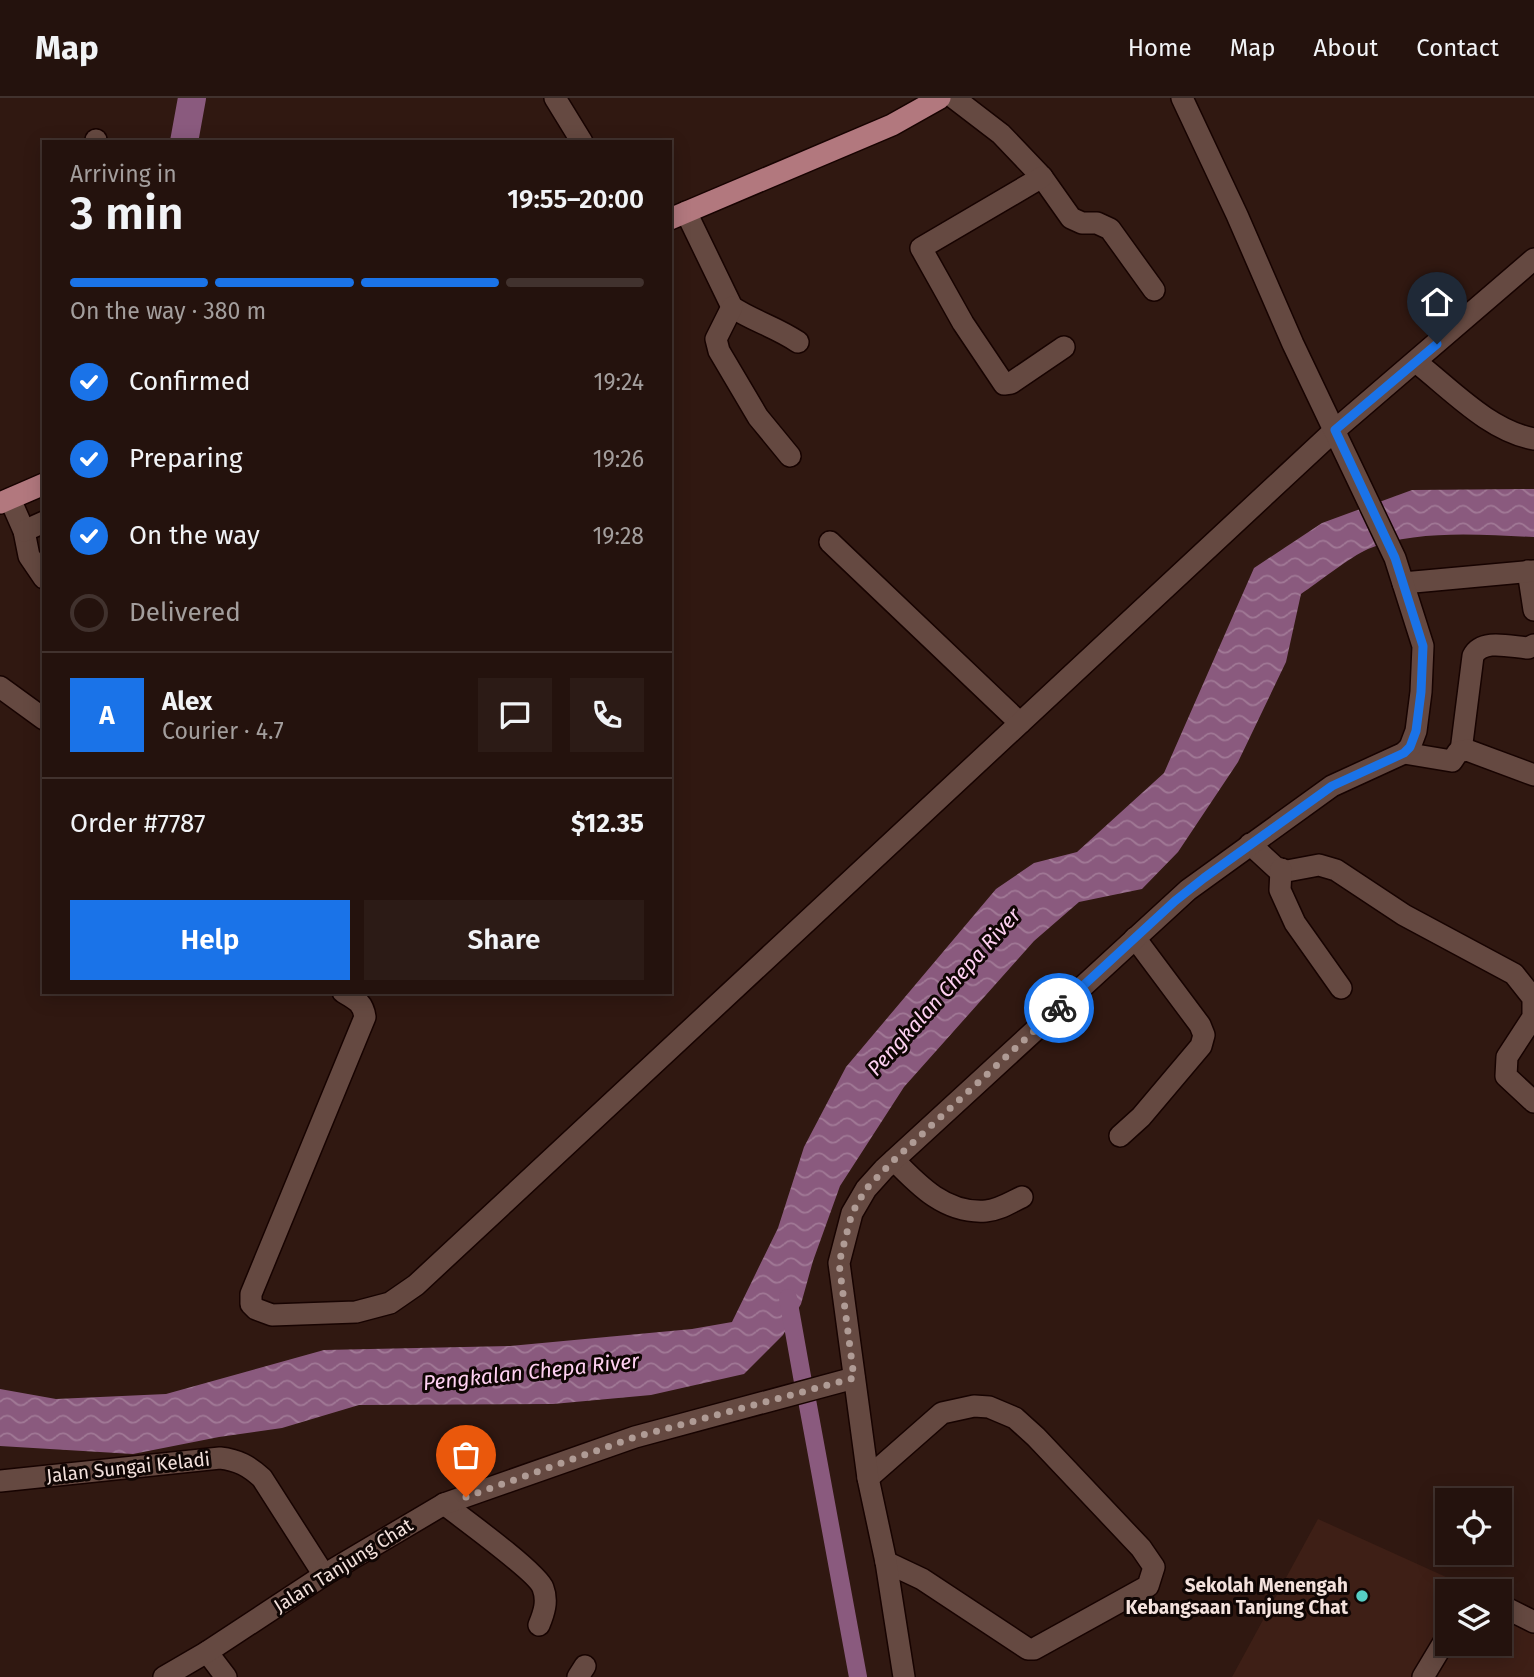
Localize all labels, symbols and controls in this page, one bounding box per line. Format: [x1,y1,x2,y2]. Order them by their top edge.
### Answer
text: Map [35,28,99,68]
text: Home [1128,34,1192,62]
text: Map [1230,34,1276,62]
text: About [1314,34,1378,62]
text: Contact [1416,34,1499,62]
text: Arriving in [70,160,177,188]
text: 19:55–20:00 [507,184,644,215]
text: 3 min [70,186,184,241]
pin [1407,272,1467,344]
icon: home [1418,283,1456,321]
text: On the way · 380 m [70,297,266,325]
icon: check [70,363,108,401]
text: Confirmed [129,366,250,397]
text: 19:24 [593,368,644,396]
icon: check [70,440,108,478]
text: Preparing [129,443,242,474]
text: 19:26 [593,445,644,473]
icon: check [70,517,108,555]
text: On the way [129,520,260,551]
text: 19:28 [592,522,644,550]
text: Delivered [129,597,241,628]
button: chat [478,678,552,752]
button: phone [570,678,644,752]
text: Alex [162,686,212,717]
text: A [99,700,115,731]
text: Courier · 4.7 [162,717,284,745]
text: Order #7787 [70,808,206,839]
text: $12.35 [571,808,644,839]
button: Help [70,900,350,980]
button: Share [364,900,644,980]
water label: Pengkalan Chepa River [862,902,1027,1081]
courier [1024,973,1094,1043]
icon: bike [1040,989,1078,1027]
water label: Pengkalan Chepa River [422,1348,641,1396]
pin [436,1425,496,1497]
icon: bag [447,1436,485,1474]
street label: Jalan Sungai Keladi [45,1447,211,1488]
map controls [1435,1488,1512,1656]
button: locate [1435,1488,1512,1565]
street label: Jalan Tanjung Chat [270,1513,417,1617]
place label: Sekolah Menengah Kebangsaan Tanjung Chat [1126,1574,1349,1619]
button: layers [1435,1579,1512,1656]
marker: Sekolah Menengah Kebangsaan Tanjung Chat [1354,1588,1370,1604]

